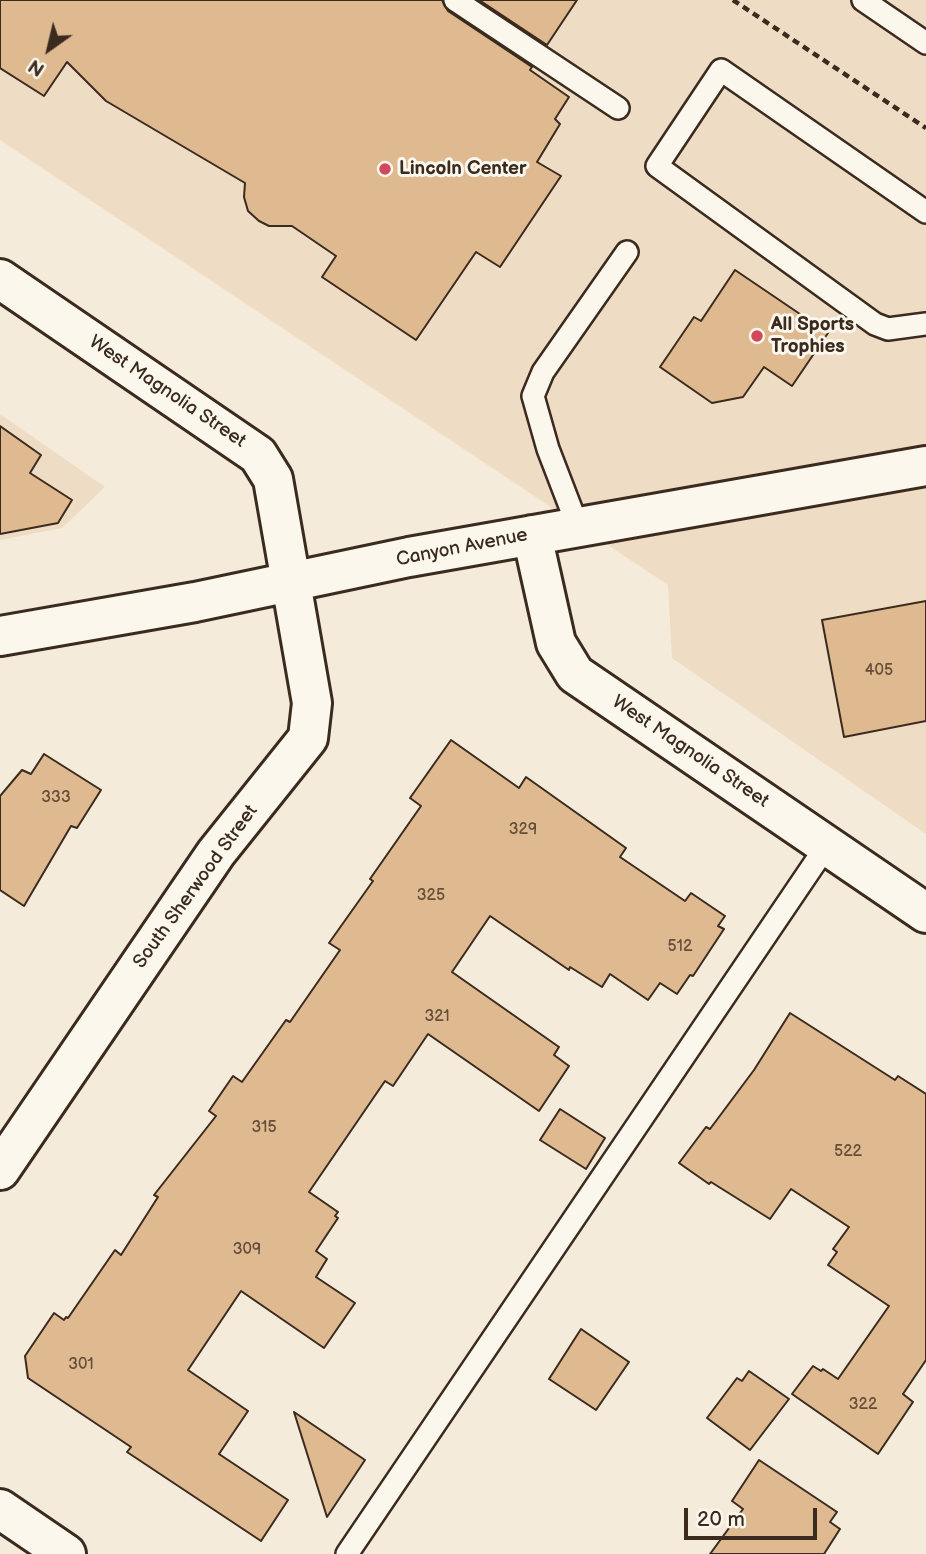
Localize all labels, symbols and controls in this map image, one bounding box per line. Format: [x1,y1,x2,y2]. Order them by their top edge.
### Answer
north arrow [14,14,84,84]
text: N [25,53,49,80]
place label: Lincoln Center [399,158,527,180]
marker: Lincoln Center [377,161,393,177]
place label: All Sports Trophies [771,314,854,358]
marker: All Sports Trophies [749,328,765,344]
street label: West Magnolia Street [84,331,250,453]
street label: Canyon Avenue [394,524,530,572]
house number: 405 [865,661,893,681]
street label: West Magnolia Street [607,691,773,813]
house number: 333 [41,788,71,808]
street label: South Sherwood Street [129,801,263,973]
house number: 329 [509,820,537,840]
house number: 325 [417,886,445,906]
house number: 512 [668,937,692,957]
house number: 321 [424,1007,450,1027]
house number: 315 [251,1118,277,1138]
house number: 522 [834,1142,862,1162]
house number: 309 [233,1240,261,1260]
house number: 301 [68,1355,94,1375]
house number: 322 [849,1395,877,1415]
scale bar [688,1494,821,1538]
text: 20 m [697,1507,745,1532]

